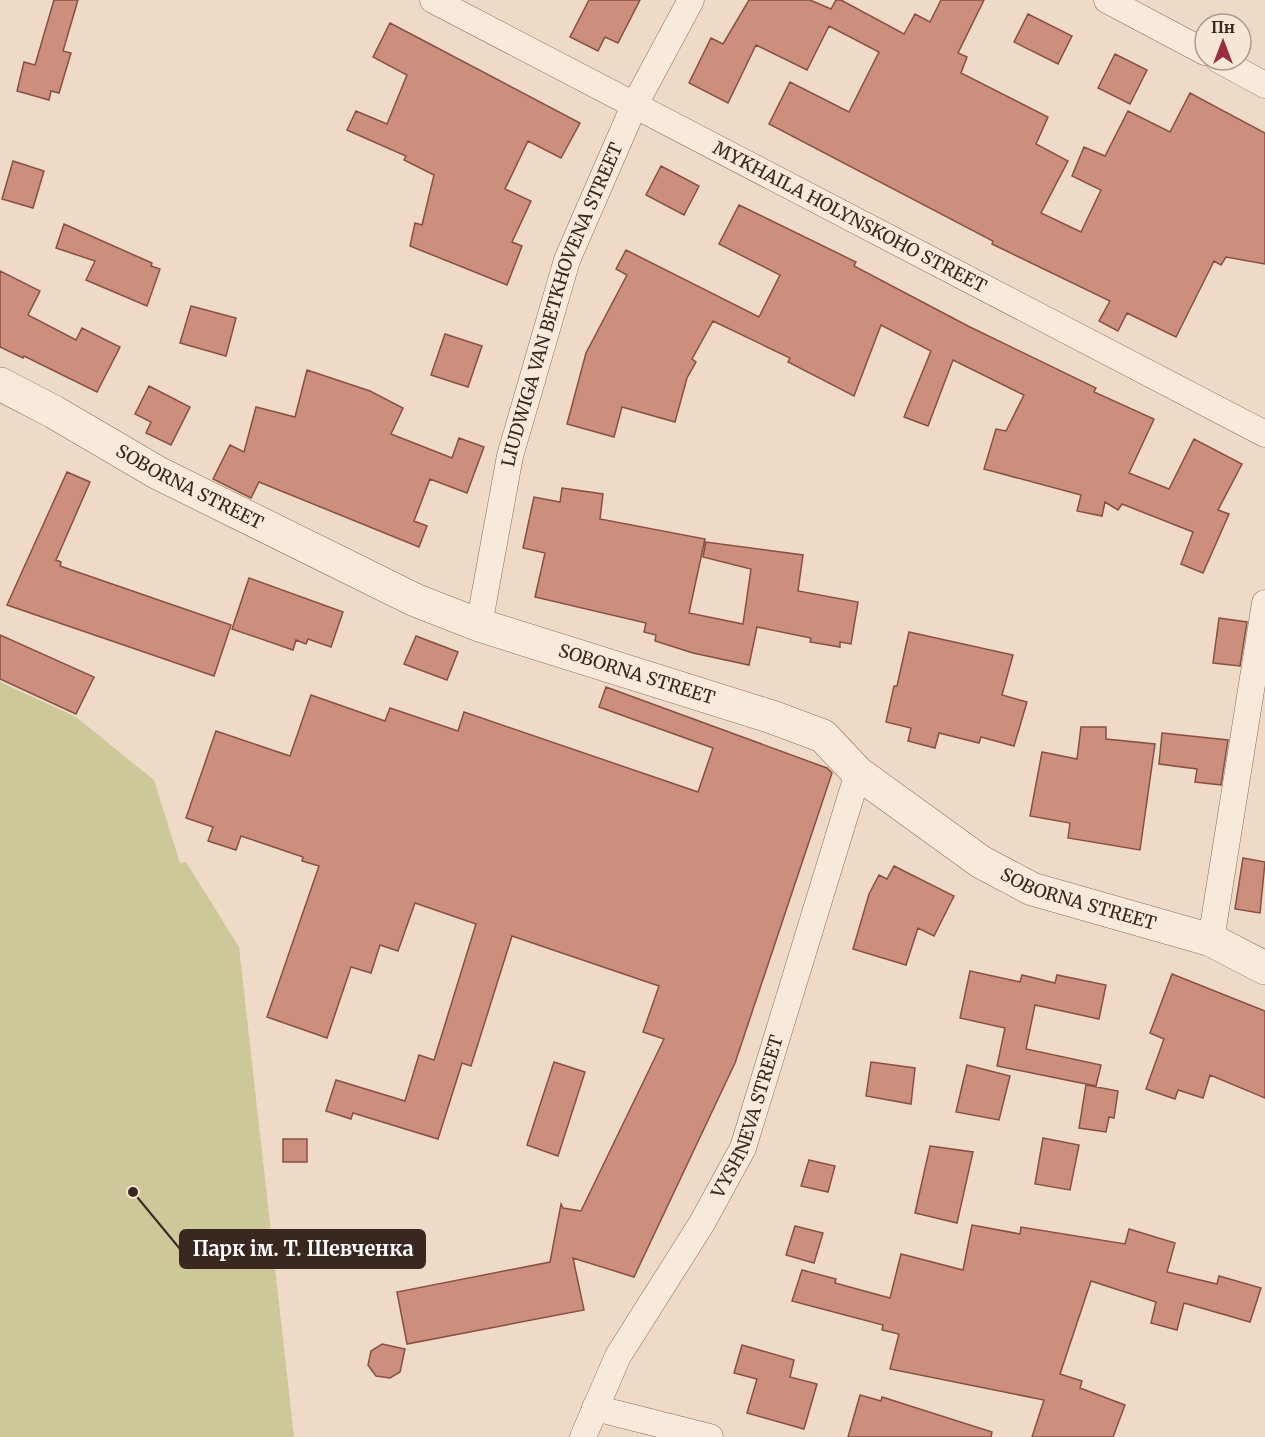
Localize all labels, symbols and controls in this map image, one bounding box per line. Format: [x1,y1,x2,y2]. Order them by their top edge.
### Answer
north arrow [1193,12,1253,72]
text: Пн [1211,17,1235,37]
street label: MYKHAILA HOLYNSKOHO STREET [709,136,991,298]
street label: LIUDWIGA VAN BETKHOVENA STREET [496,139,628,468]
street label: SOBORNA STREET [112,439,268,534]
street label: SOBORNA STREET [556,639,718,710]
street label: SOBORNA STREET [997,862,1159,935]
street label: VYSHNEVA STREET [705,1032,788,1203]
callout: Парк ім. Т. Шевченка [180,1230,425,1268]
text: Парк ім. Т. Шевченка [192,1236,414,1261]

